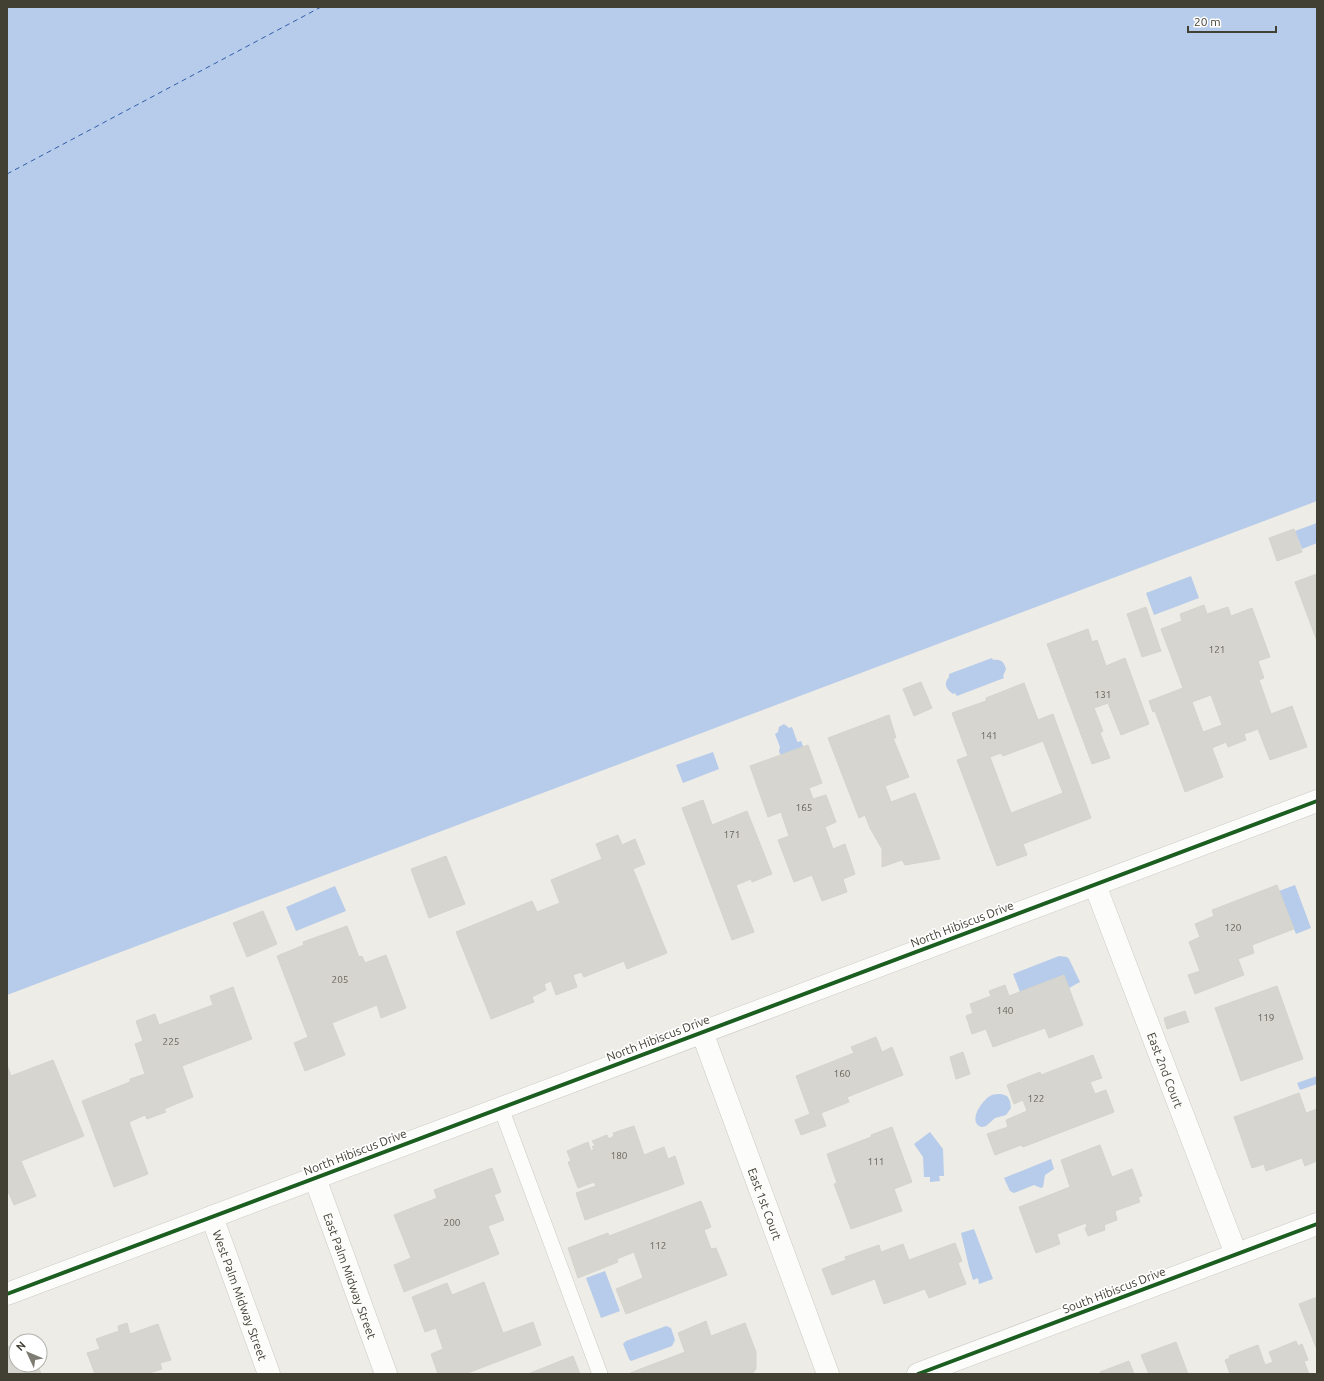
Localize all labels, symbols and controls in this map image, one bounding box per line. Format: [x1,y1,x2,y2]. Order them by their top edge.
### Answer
scale bar [1188,8,1276,34]
text: 20 m [1194,15,1221,28]
house number: 121 [1209,644,1225,655]
house number: 131 [1095,689,1111,700]
house number: 141 [981,730,997,741]
house number: 165 [796,802,812,813]
house number: 171 [724,829,740,840]
street label: North Hibiscus Drive [908,898,1016,950]
house number: 120 [1225,922,1242,933]
house number: 205 [332,974,348,985]
house number: 140 [997,1005,1014,1016]
street label: North Hibiscus Drive [604,1012,712,1064]
house number: 119 [1258,1012,1274,1023]
street label: East 2nd Court [1145,1030,1186,1110]
house number: 225 [163,1036,179,1047]
house number: 160 [834,1068,851,1079]
house number: 122 [1028,1093,1044,1104]
street label: North Hibiscus Drive [301,1126,409,1178]
house number: 180 [611,1150,628,1161]
house number: 111 [868,1156,884,1167]
street label: East 1st Court [746,1166,785,1242]
street label: East Palm Midway Street [322,1211,379,1341]
house number: 200 [444,1217,461,1228]
street label: West Palm Midway Street [211,1228,270,1362]
house number: 112 [650,1240,666,1251]
street label: South Hibiscus Drive [1060,1264,1168,1316]
north arrow [8,1333,48,1373]
text: N [14,1339,28,1353]

